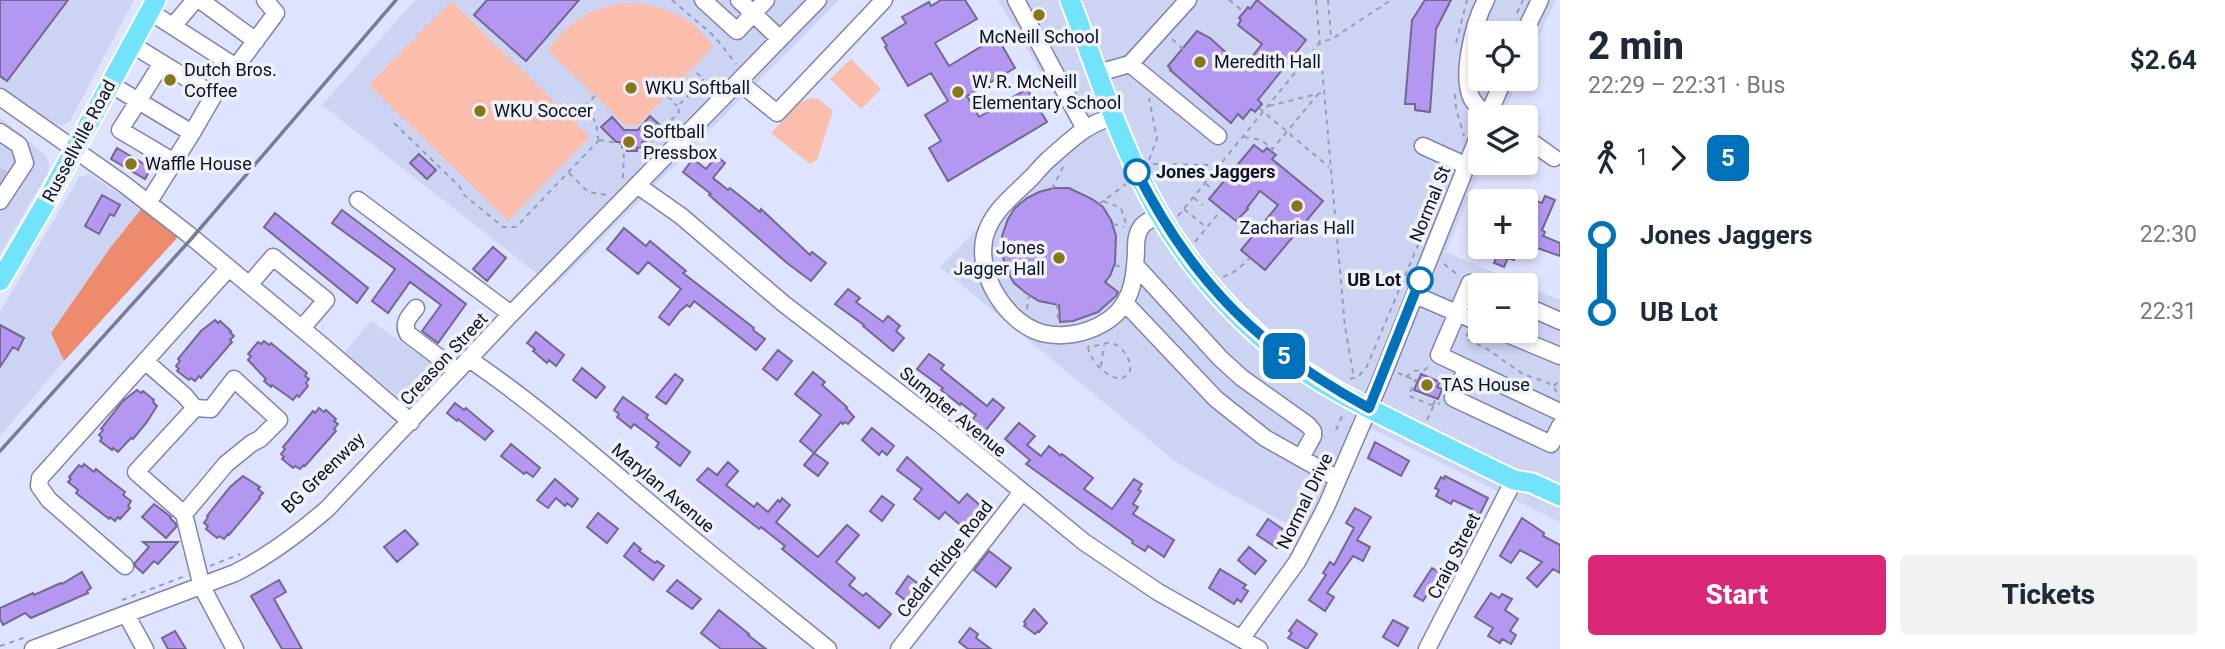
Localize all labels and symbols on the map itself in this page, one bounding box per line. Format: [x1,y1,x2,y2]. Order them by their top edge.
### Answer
marker: McNeill School [1031,7,1047,23]
place label: McNeill School [979,26,1099,47]
place label: Meredith Hall [1214,51,1321,72]
marker: Meredith Hall [1192,54,1208,70]
place label: Dutch Bros. Coffee [184,59,277,101]
place label: W. R. McNeill Elementary School [972,71,1121,113]
marker: Dutch Bros. Coffee [162,72,178,88]
street label: Russellville Road [38,76,120,205]
place label: WKU Softball [645,77,750,98]
marker: WKU Softball [623,80,639,96]
marker: W. R. McNeill Elementary School [950,84,966,100]
place label: WKU Soccer [494,100,593,121]
marker: WKU Soccer [472,103,488,119]
place label: Softball Pressbox [643,121,718,163]
marker: Softball Pressbox [621,134,637,150]
place label: Waffle House [145,153,252,174]
marker: Waffle House [123,156,139,172]
marker: Jones Jaggers [1124,159,1150,185]
place label: Jones Jaggers [1156,161,1276,182]
street label: Normal St [1405,163,1454,245]
marker: Zacharias Hall [1289,198,1305,214]
place label: Zacharias Hall [1239,217,1355,238]
place label: Jones Jagger Hall [954,237,1045,279]
marker: Jones Jagger Hall [1051,250,1067,266]
marker: UB Lot [1407,267,1433,293]
place label: UB Lot [1347,269,1401,290]
street label: Creason Street [396,308,492,409]
line badge: 5 [1261,333,1307,379]
street label: Sumpter Avenue [896,362,1011,461]
place label: TAS House [1441,374,1530,395]
marker: TAS House [1419,377,1435,393]
street label: BG Greenway [277,428,369,517]
street label: Marylan Avenue [608,439,719,537]
street label: Normal Drive [1272,449,1337,552]
street label: Cedar Ridge Road [892,496,997,621]
street label: Craig Street [1423,509,1484,602]

